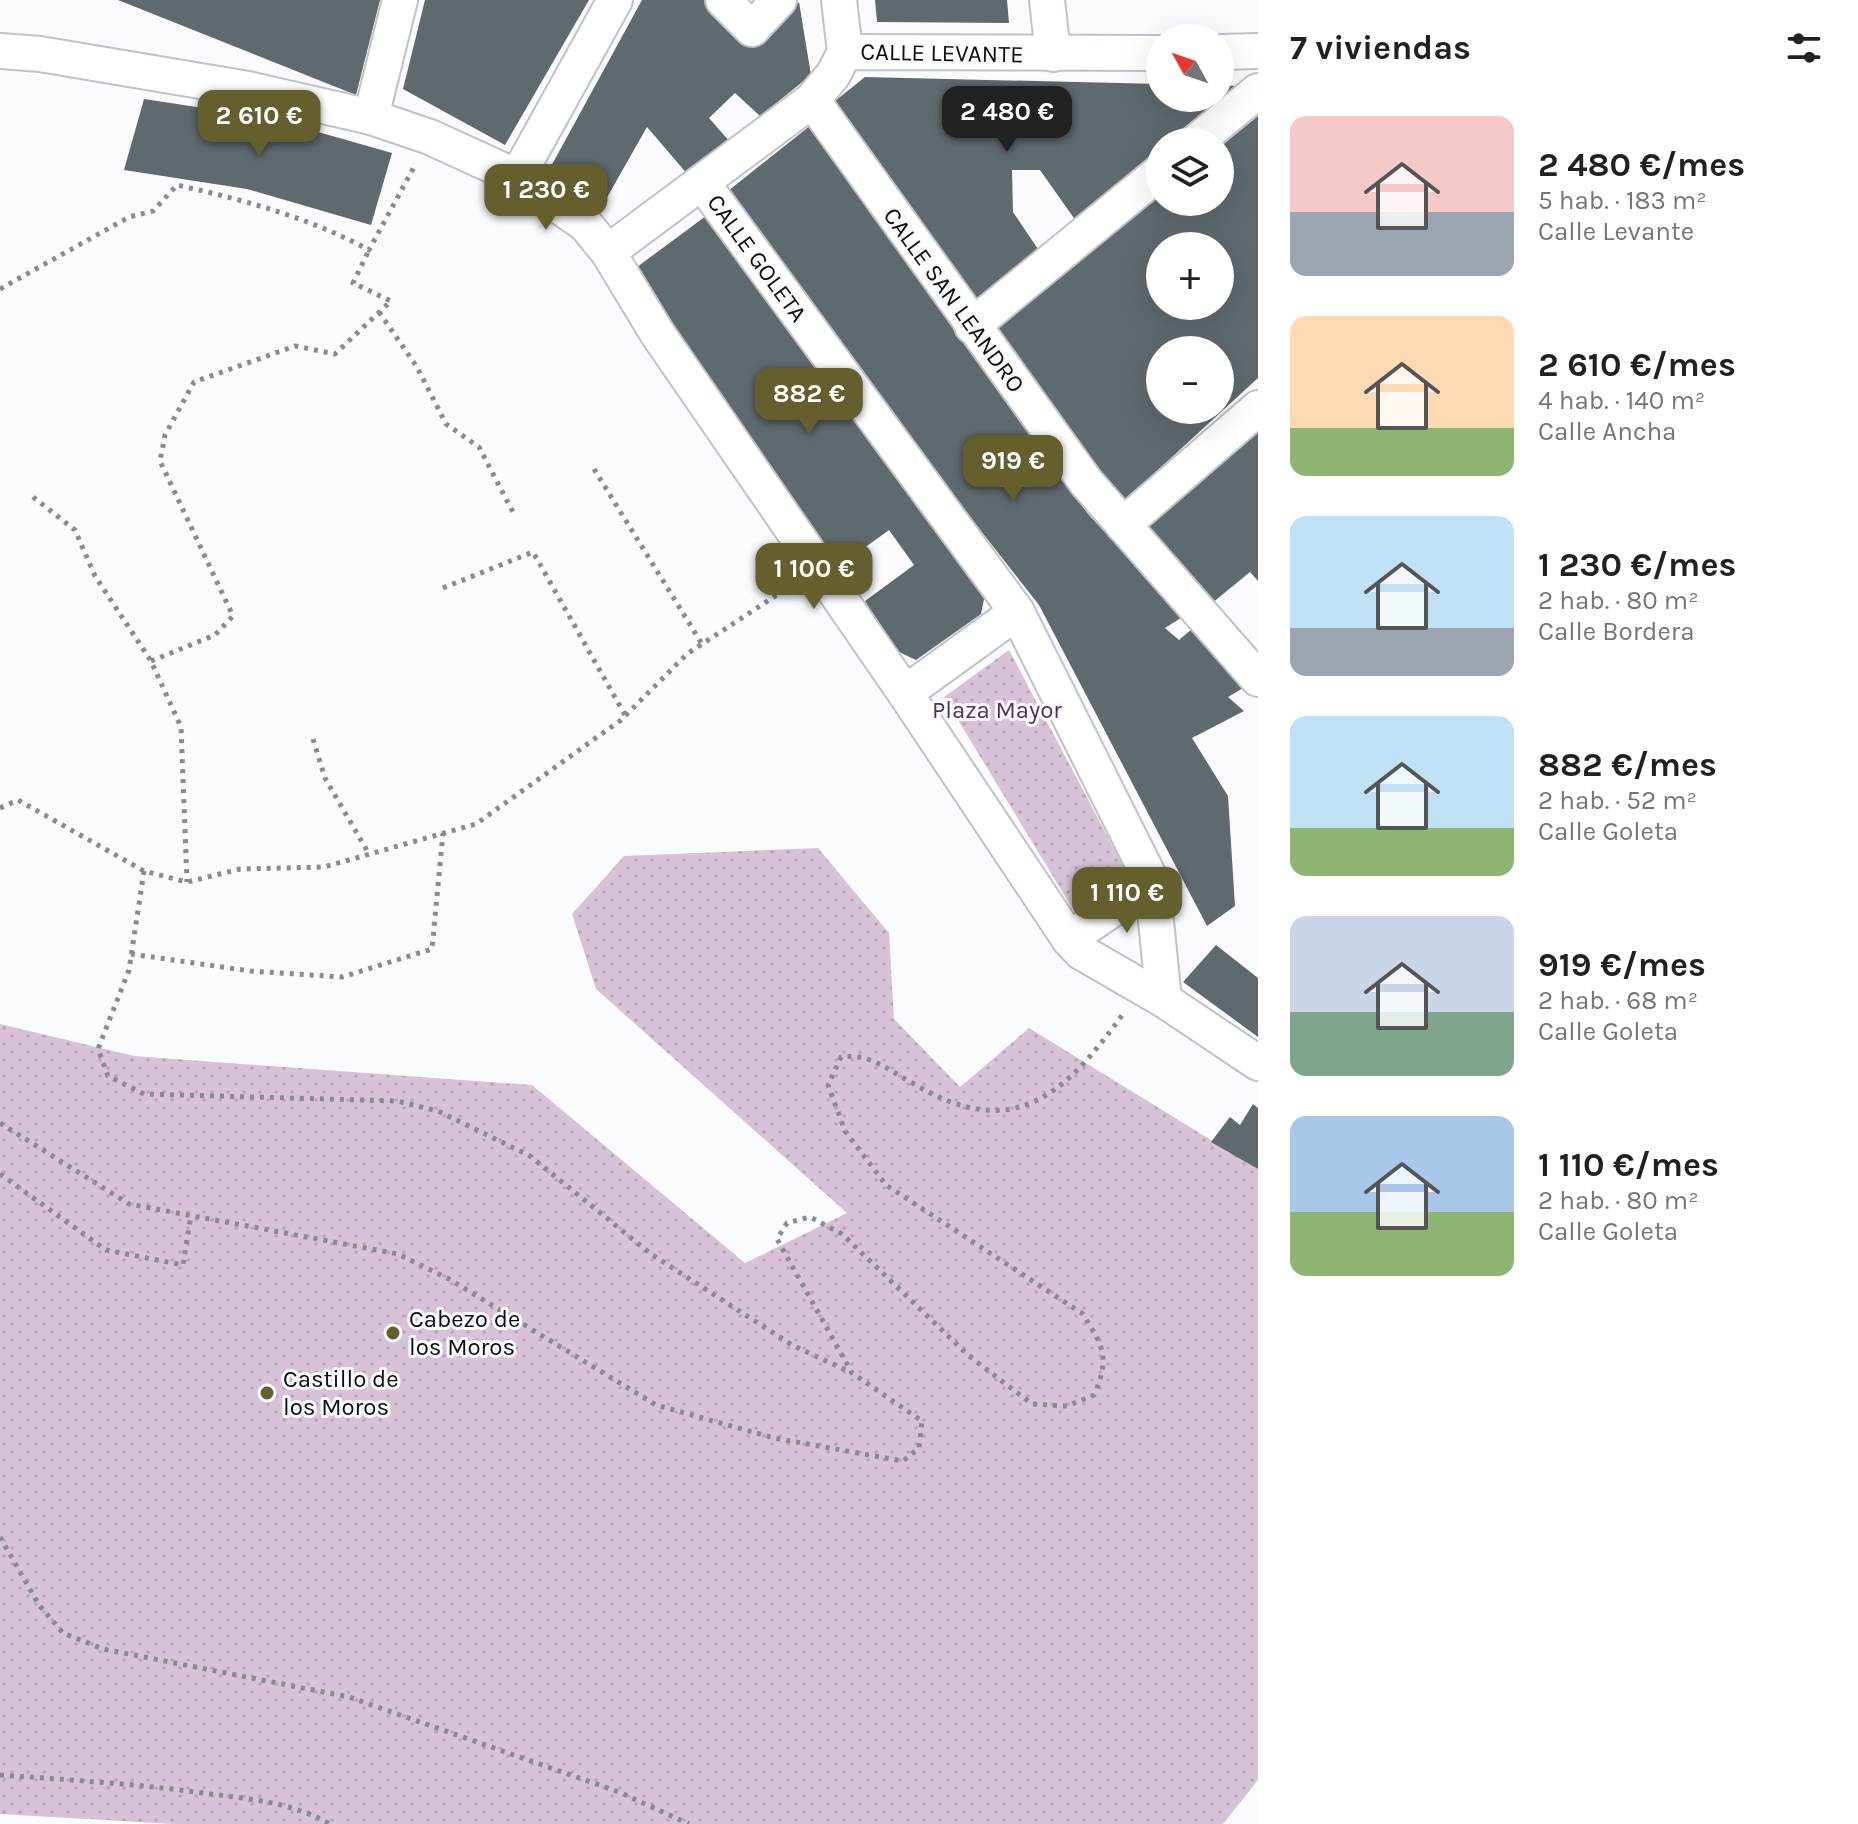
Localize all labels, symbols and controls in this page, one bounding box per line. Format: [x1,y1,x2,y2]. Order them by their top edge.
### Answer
north arrow [1146,24,1234,112]
map controls [1146,24,1234,424]
icon: filters [1782,26,1826,70]
text: 7 viviendas [1290,28,1471,68]
street label: CALLE LEVANTE [860,38,1024,68]
pin: 2 480 € [933,86,1081,154]
pin: 2 610 € [185,90,333,158]
text: 2 480 € [960,96,1054,127]
text: 2 610 € [216,100,302,131]
button: layers [1146,128,1234,216]
text: 2 480 €/mes [1538,145,1745,185]
icon: home [1354,148,1450,244]
pin: 1 230 € [472,164,620,232]
text: 1 230 € [502,174,590,205]
text: 5 hab. · 183 m² [1538,185,1707,216]
street label: CALLE GOLETA [701,189,813,327]
street label: CALLE SAN LEANDRO [878,202,1030,398]
text: Calle Levante [1538,216,1694,247]
button: + [1146,232,1234,320]
button: − [1146,336,1234,424]
text: 2 610 €/mes [1538,345,1736,385]
icon: home [1354,348,1450,444]
pin: 882 € [753,368,865,436]
text: 882 € [773,378,845,409]
text: 4 hab. · 140 m² [1538,385,1705,416]
text: Calle Ancha [1538,416,1676,447]
pin: 919 € [957,435,1069,503]
text: 919 € [981,445,1045,476]
pin: 1 100 € [740,543,888,611]
text: 1 230 €/mes [1538,545,1736,585]
icon: home [1354,548,1450,644]
text: 1 100 € [773,553,855,584]
text: 2 hab. · 80 m² [1538,585,1699,616]
text: Calle Bordera [1538,616,1695,647]
park label: Plaza Mayor [932,696,1062,724]
text: 882 €/mes [1538,745,1717,785]
icon: home [1354,748,1450,844]
text: 2 hab. · 52 m² [1538,785,1697,816]
text: Calle Goleta [1538,816,1678,847]
pin: 1 110 € [1053,867,1201,935]
text: 1 110 € [1090,877,1164,908]
text: 919 €/mes [1538,945,1706,985]
icon: home [1354,948,1450,1044]
text: 2 hab. · 68 m² [1538,985,1698,1016]
text: Calle Goleta [1538,1016,1678,1047]
text: 1 110 €/mes [1538,1145,1719,1185]
icon: home [1354,1148,1450,1244]
text: 2 hab. · 80 m² [1538,1185,1699,1216]
text: Calle Goleta [1538,1216,1678,1247]
place label: Cabezo de los Moros [409,1305,520,1361]
marker: Cabezo de los Moros [384,1324,402,1342]
place label: Castillo de los Moros [283,1365,399,1421]
marker: Castillo de los Moros [258,1384,276,1402]

